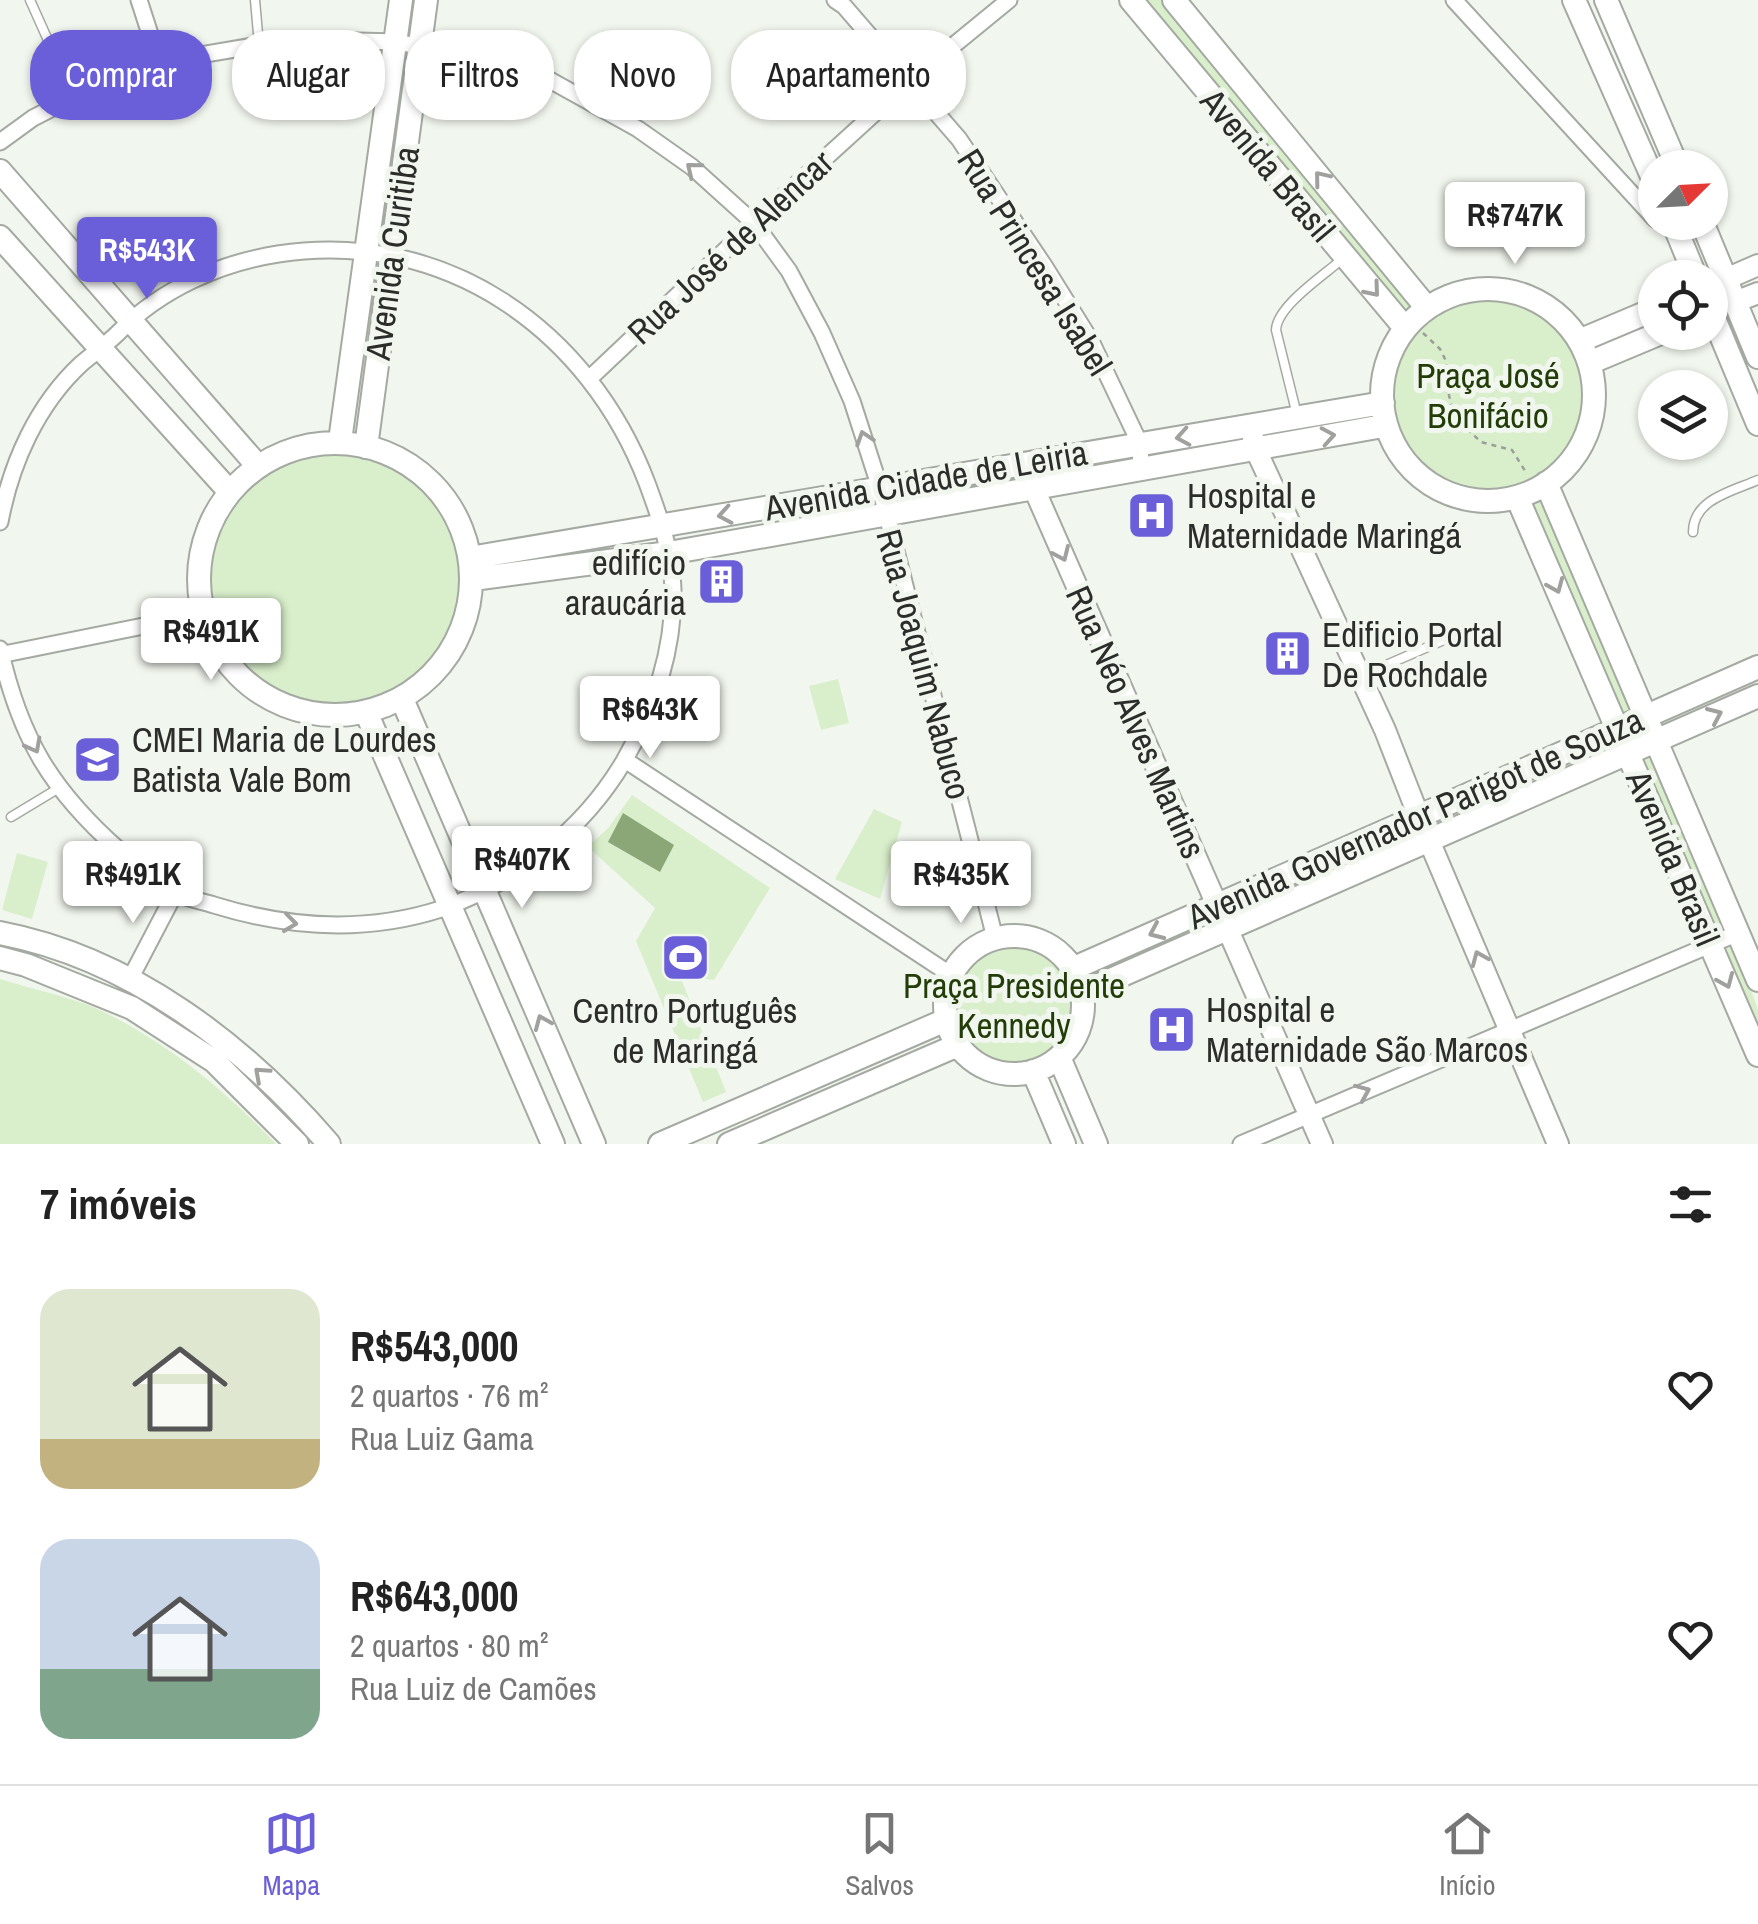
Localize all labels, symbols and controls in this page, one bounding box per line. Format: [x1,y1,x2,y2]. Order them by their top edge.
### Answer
chip: Comprar [30,30,212,120]
chip: Alugar [232,30,385,120]
chip: Filtros [405,30,554,120]
chip: Novo [574,30,711,120]
chip: Apartamento [731,30,966,120]
street label: Avenida Brasil [1190,78,1346,251]
street label: Rua José de Alencar [617,139,843,355]
street label: Rua Princesa Isabel [947,140,1123,384]
street label: Avenida Curitiba [354,143,430,364]
north arrow [1638,150,1728,240]
map controls [1638,150,1728,460]
one-way arrow [686,163,704,181]
one-way arrow [1315,172,1333,190]
pin: R$747K [1434,182,1596,267]
text: R$747K [1467,193,1563,236]
pin: R$543K [66,217,228,302]
text: R$543K [99,228,195,271]
button: locate [1638,260,1728,350]
one-way arrow [1361,279,1379,297]
park label: Praça José Bonifácio [1416,352,1560,439]
button: layers [1638,370,1728,460]
one-way arrow [1175,426,1191,447]
one-way arrow [1320,426,1336,447]
street label: Avenida Cidade de Leiria [760,428,1091,532]
one-way arrow [855,430,876,447]
place label: Hospital e Maternidade Maringá [1187,472,1461,559]
hospital icon: Hospital e Maternidade Maringá [1126,489,1178,541]
one-way arrow [716,504,733,525]
street label: Rua Joaquim Nabuco [865,524,983,804]
place label: edifício araucária [565,539,686,626]
one-way arrow [1050,544,1070,562]
building icon: edifício araucária [695,556,747,608]
one-way arrow [1544,576,1564,594]
street label: Rua Néo Alves Martins [1055,578,1217,866]
pin: R$491K [130,598,292,683]
text: R$491K [163,609,259,652]
place label: Edificio Portal De Rochdale [1322,611,1502,698]
building icon: Edificio Portal De Rochdale [1261,628,1313,680]
pin: R$643K [569,676,731,761]
text: R$643K [602,687,698,730]
street label: Avenida Governador Parigot de Souza [1179,696,1650,940]
one-way arrow [1705,707,1723,727]
place label: CMEI Maria de Lourdes Batista Vale Bom [132,716,437,803]
school or university icon: CMEI Maria de Lourdes Batista Vale Bom [71,733,123,785]
one-way arrow [22,736,41,754]
street label: Avenida Brasil [1615,762,1731,953]
pin: R$407K [441,826,603,911]
text: R$407K [474,837,570,880]
pin: R$491K [52,841,214,926]
pin: R$435K [880,841,1042,926]
text: R$491K [85,852,181,895]
text: R$435K [913,852,1009,895]
one-way arrow [281,911,298,932]
one-way arrow [1148,920,1166,940]
sports icon: Centro Português de Maringá [659,932,711,984]
one-way arrow [1471,950,1491,968]
park label: Praça Presidente Kennedy [903,962,1125,1049]
one-way arrow [1714,971,1734,989]
place label: Hospital e Maternidade São Marcos [1206,986,1528,1073]
place label: Centro Português de Maringá [573,987,797,1074]
hospital icon: Hospital e Maternidade São Marcos [1145,1003,1197,1055]
one-way arrow [534,1014,554,1032]
one-way arrow [254,1068,273,1086]
one-way arrow [1353,1084,1371,1104]
text: 7 imóveis [40,1176,197,1232]
icon: filters [1663,1177,1718,1232]
text: R$543,000 [350,1318,519,1374]
icon: home [120,1329,240,1449]
icon: heart [1663,1362,1718,1417]
text: 2 quartos · 76 m² [350,1374,548,1417]
text: Rua Luiz Gama [350,1417,534,1460]
text: R$643,000 [350,1568,519,1624]
icon: home [120,1579,240,1699]
icon: heart [1663,1612,1718,1667]
text: 2 quartos · 80 m² [350,1624,548,1667]
text: Rua Luiz de Camões [350,1667,597,1710]
tab: Mapa [263,1806,320,1904]
tab: Salvos [845,1806,914,1904]
tab: Início [1439,1806,1495,1904]

